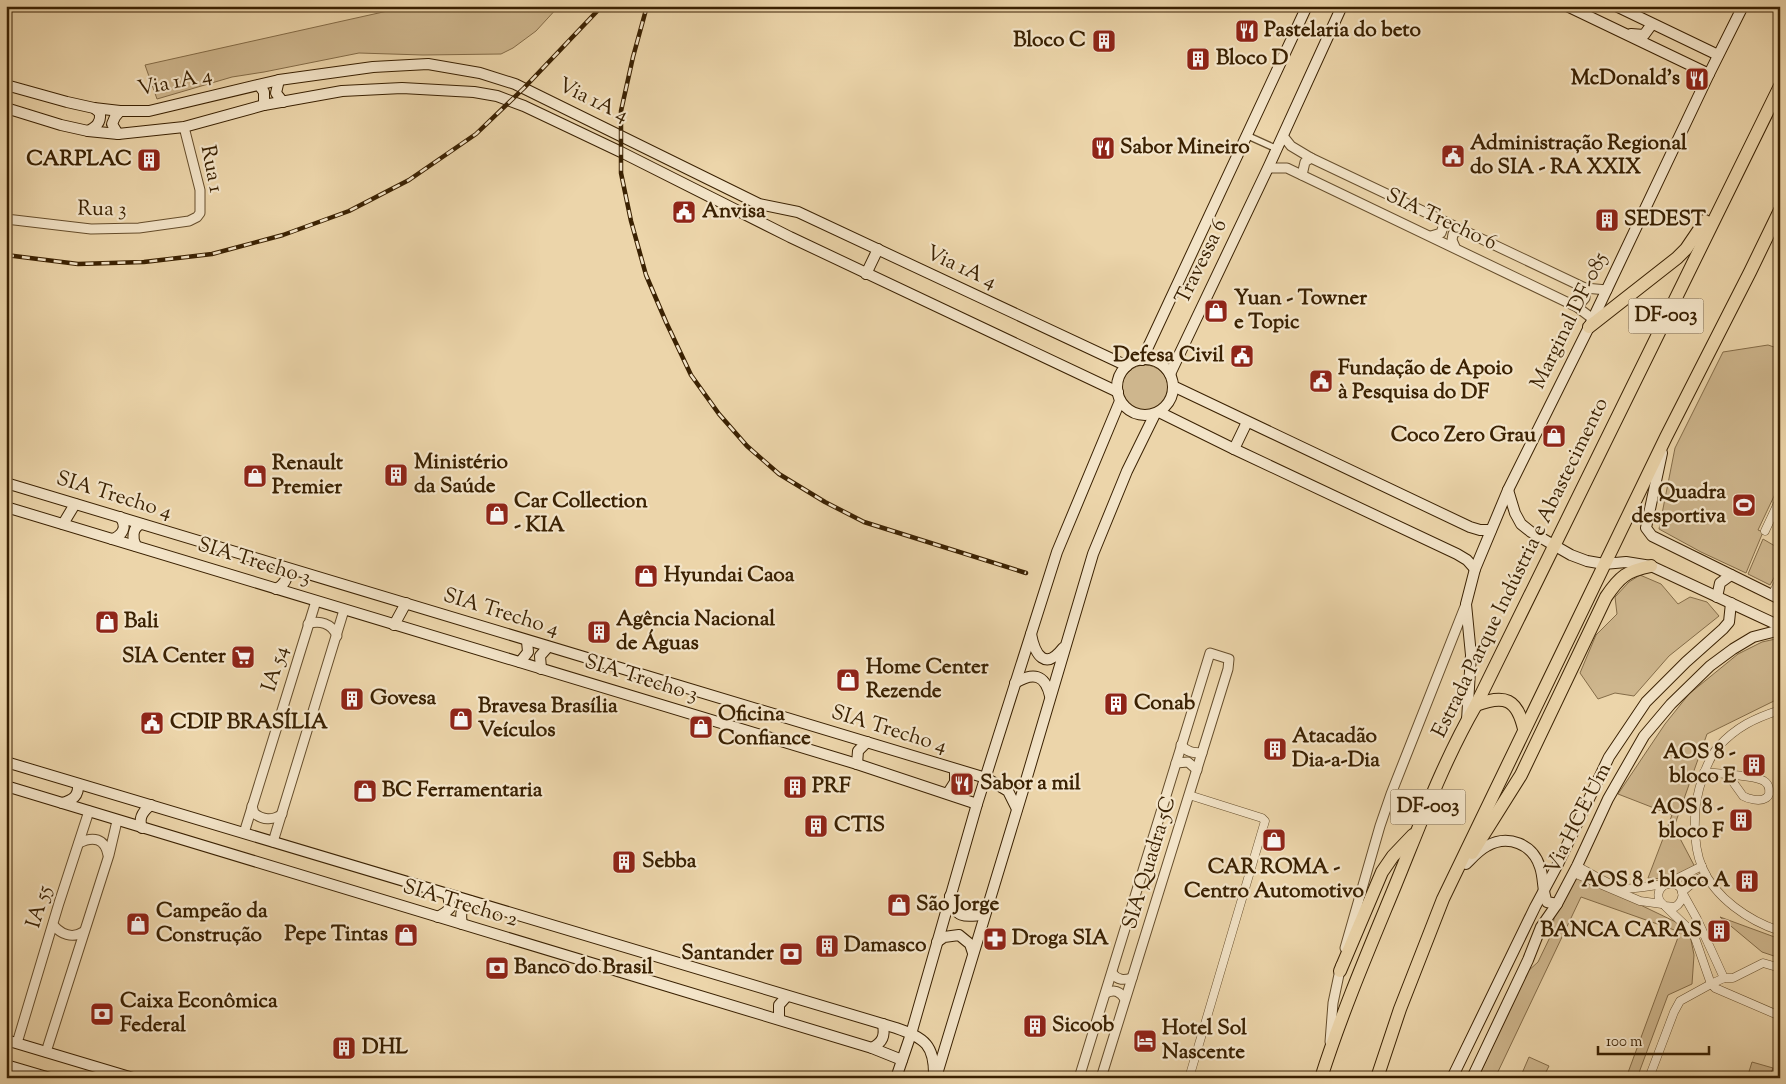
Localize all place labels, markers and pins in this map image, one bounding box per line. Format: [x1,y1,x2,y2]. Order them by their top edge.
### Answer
place label: Pastelaria do beto [1264,16,1422,46]
restaurant icon: Pastelaria do beto [1234,18,1260,44]
place label: Bloco C [1013,26,1086,56]
building icon: Bloco C [1091,28,1117,54]
place label: Bloco D [1216,44,1289,74]
building icon: Bloco D [1185,46,1211,72]
place label: McDonald's [1571,64,1680,94]
restaurant icon: McDonald's [1684,66,1710,92]
place label: Administração Regional do SIA - RA XXIX [1470,129,1687,183]
place label: Sabor Mineiro [1120,133,1250,163]
restaurant icon: Sabor Mineiro [1090,135,1116,161]
public building icon: Administração Regional do SIA - RA XXIX [1440,143,1466,169]
place label: CARPLAC [26,145,132,175]
building icon: CARPLAC [136,147,162,173]
place label: Anvisa [702,197,766,227]
public building icon: Anvisa [671,199,697,225]
place label: SEDEST [1624,205,1706,235]
building icon: SEDEST [1594,207,1620,233]
place label: Yuan - Towner e Topic [1234,284,1367,338]
shop icon: Yuan - Towner e Topic [1203,298,1229,324]
place label: Defesa Civil [1113,341,1224,371]
public building icon: Defesa Civil [1229,343,1255,369]
place label: Fundação de Apoio à Pesquisa do DF [1338,354,1513,408]
public building icon: Fundação de Apoio à Pesquisa do DF [1308,368,1334,394]
place label: Coco Zero Grau [1391,421,1537,451]
shop icon: Coco Zero Grau [1541,423,1567,449]
place label: Ministério da Saúde [414,448,509,502]
place label: Renault Premier [272,449,344,503]
building icon: Ministério da Saúde [383,462,409,488]
shop icon: Renault Premier [242,463,268,489]
place label: Quadra desportiva [1632,478,1726,532]
place label: Car Collection - KIA [514,487,648,541]
sports icon: Quadra desportiva [1731,492,1757,518]
shop icon: Car Collection - KIA [484,501,510,527]
place label: Hyundai Caoa [664,561,795,591]
shop icon: Hyundai Caoa [633,563,659,589]
place label: Agência Nacional de Águas [616,605,775,659]
place label: Bali [124,607,159,637]
shop icon: Bali [94,609,120,635]
building icon: Agência Nacional de Águas [586,619,612,645]
place label: SIA Center [122,642,226,672]
supermarket icon: SIA Center [230,644,256,670]
place label: Home Center Rezende [866,653,989,707]
shop icon: Home Center Rezende [835,667,861,693]
place label: Govesa [370,684,436,714]
building icon: Govesa [339,686,365,712]
place label: Conab [1134,689,1196,719]
building icon: Conab [1103,691,1129,717]
place label: Bravesa Brasília Veículos [478,692,618,746]
place label: Oficina Confiance [718,700,811,754]
shop icon: Bravesa Brasília Veículos [448,706,474,732]
place label: CDIP BRASÍLIA [170,708,329,738]
public building icon: CDIP BRASÍLIA [139,710,165,736]
shop icon: Oficina Confiance [688,714,714,740]
place label: Atacadão Dia-a-Dia [1292,722,1380,776]
building icon: Atacadão Dia-a-Dia [1262,736,1288,762]
place label: AOS 8 - bloco E [1663,738,1736,792]
building icon: AOS 8 - bloco E [1741,752,1767,778]
place label: Sabor a mil [980,769,1081,799]
restaurant icon: Sabor a mil [949,771,975,797]
place label: PRF [812,772,851,802]
building icon: PRF [782,774,808,800]
place label: BC Ferramentaria [382,776,543,806]
shop icon: BC Ferramentaria [352,778,378,804]
place label: AOS 8 - bloco F [1651,793,1724,847]
building icon: AOS 8 - bloco F [1728,807,1754,833]
place label: CTIS [834,811,885,841]
building icon: CTIS [803,813,829,839]
shop icon: CAR ROMA - Centro Automotivo [1261,827,1287,853]
place label: Sebba [642,847,697,877]
building icon: Sebba [611,849,637,875]
place label: CAR ROMA - Centro Automotivo [1184,853,1364,907]
place label: AOS 8 - bloco A [1581,866,1731,896]
building icon: AOS 8 - bloco A [1734,868,1760,894]
place label: São Jorge [916,890,999,920]
shop icon: São Jorge [886,892,912,918]
place label: Campeão da Construção [156,897,268,951]
shop icon: Campeão da Construção [125,911,151,937]
place label: BANCA CARAS [1541,916,1702,946]
building icon: BANCA CARAS [1706,918,1732,944]
place label: Pepe Tintas [285,920,388,950]
shop icon: Pepe Tintas [393,922,419,948]
place label: Droga SIA [1012,924,1110,954]
pharmacy icon: Droga SIA [982,926,1008,952]
place label: Damasco [844,931,927,961]
building icon: Damasco [814,933,840,959]
place label: Santander [681,939,774,969]
bank icon: Santander [778,941,804,967]
place label: Banco do Brasil [514,953,653,983]
bank icon: Banco do Brasil [484,955,510,981]
place label: Caixa Econômica Federal [120,987,278,1041]
bank icon: Caixa Econômica Federal [89,1001,115,1027]
place label: Sicoob [1052,1011,1115,1041]
building icon: Sicoob [1022,1013,1048,1039]
place label: Hotel Sol Nascente [1162,1014,1247,1068]
hotel icon: Hotel Sol Nascente [1132,1028,1158,1054]
place label: DHL [362,1033,408,1063]
building icon: DHL [331,1035,357,1061]

